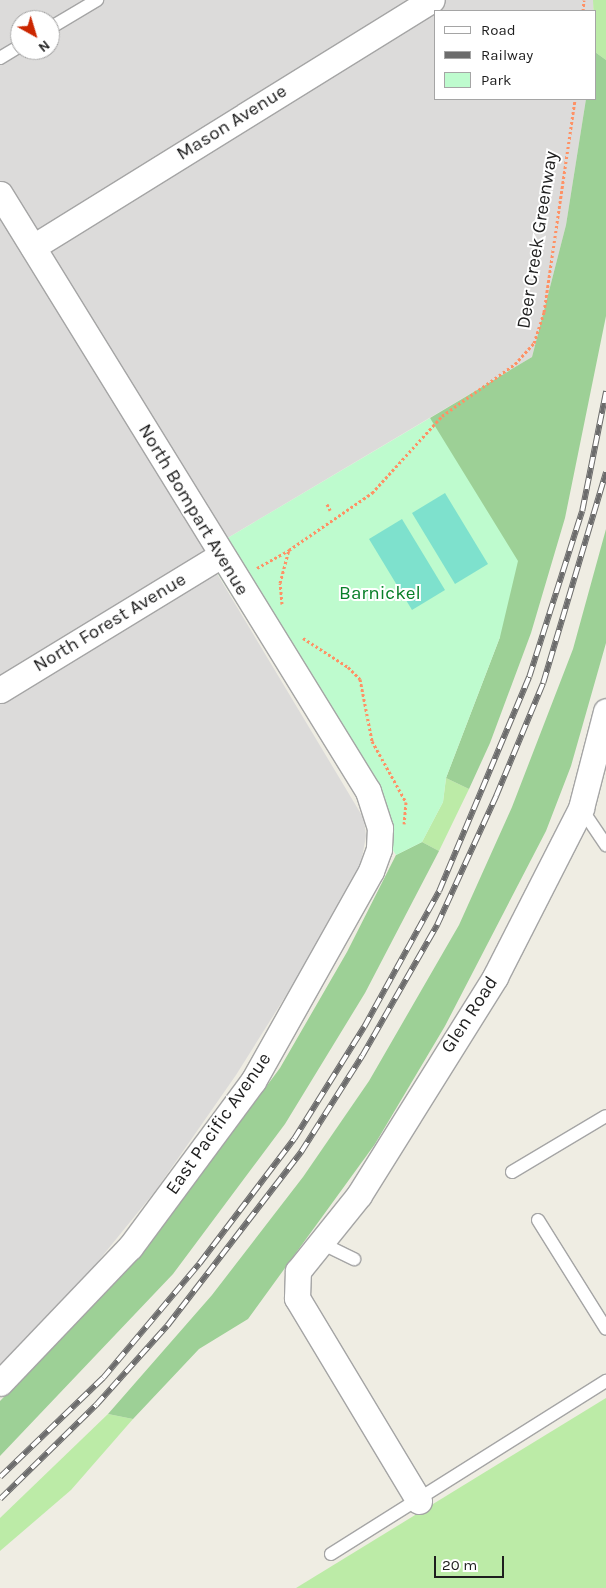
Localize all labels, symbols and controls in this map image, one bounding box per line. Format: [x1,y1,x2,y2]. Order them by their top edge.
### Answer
north arrow [10,10,60,60]
legend [434,10,596,100]
text: Road [481,21,516,39]
text: N [35,36,53,56]
text: Railway [481,46,533,64]
text: Park [481,71,511,89]
street label: Mason Avenue [173,80,291,166]
street label: Deer Creek Greenway [513,149,563,331]
street label: North Bompart Avenue [133,420,253,600]
street label: North Forest Avenue [30,568,190,678]
park label: Barnickel [339,583,421,605]
street label: Glen Road [437,972,503,1058]
street label: East Pacific Avenue [161,1049,277,1199]
scale bar [436,1546,506,1578]
text: 20 m [442,1556,477,1574]

